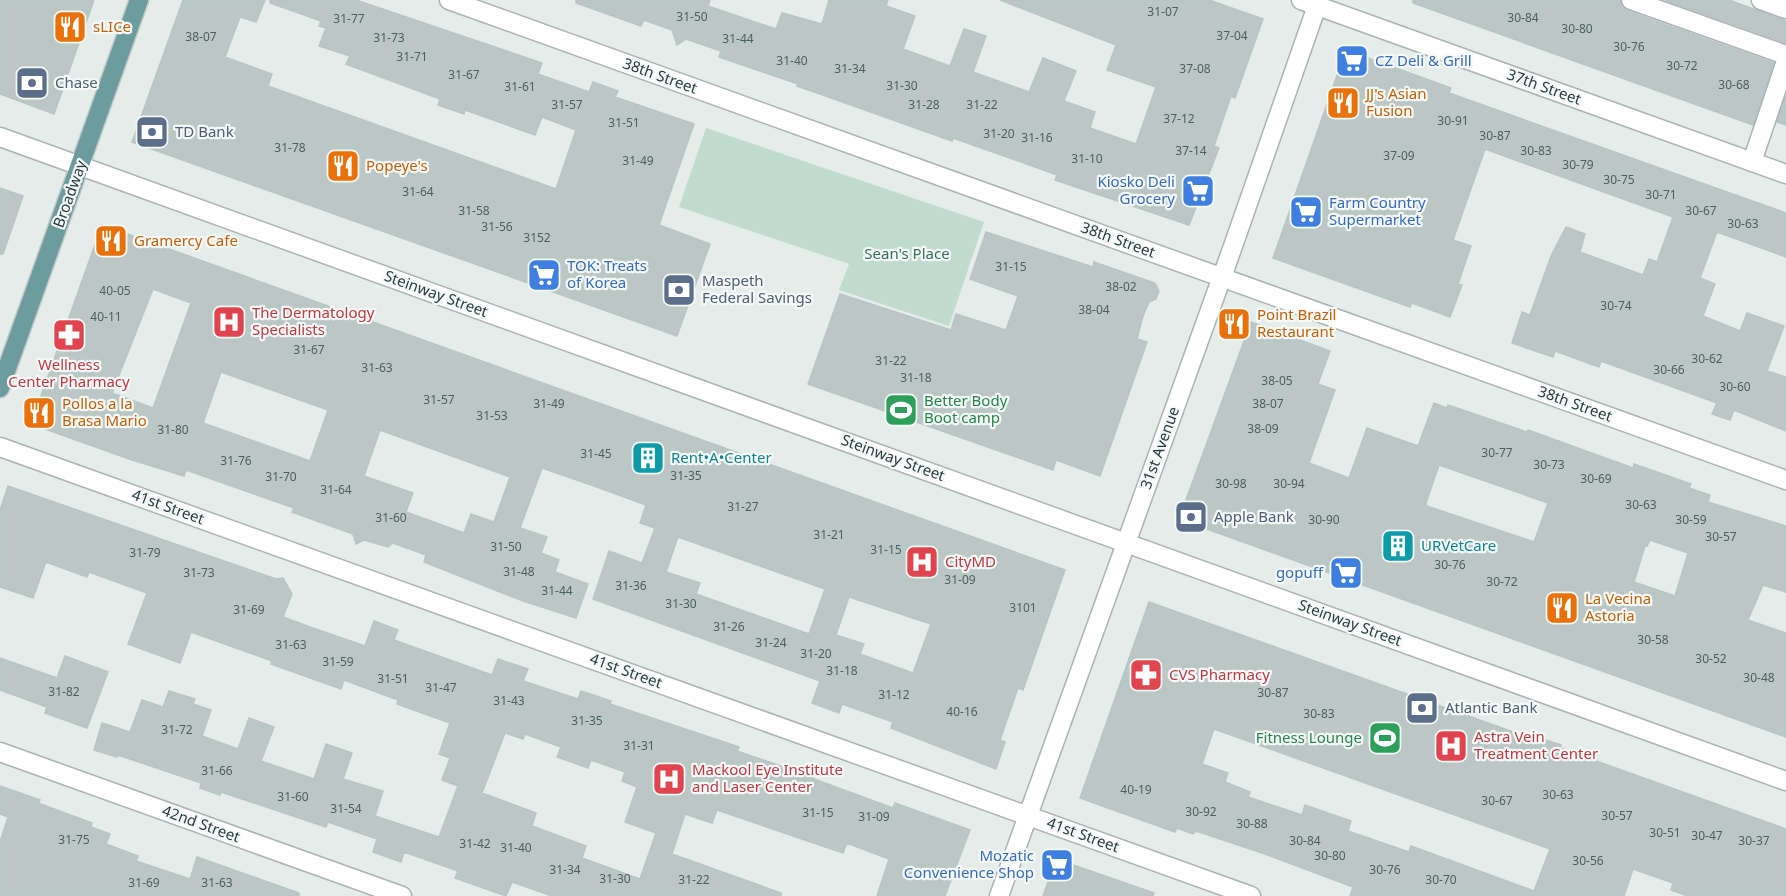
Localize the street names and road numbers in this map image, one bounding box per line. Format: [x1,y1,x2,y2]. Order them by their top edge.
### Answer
street label: 38th Street [620,52,701,98]
street label: 37th Street [1504,63,1585,109]
street label: Broadway [48,157,91,230]
street label: 38th Street [1078,216,1159,262]
street label: Steinway Street [382,265,491,321]
street label: 38th Street [1535,380,1616,426]
street label: 31st Avenue [1135,404,1183,492]
street label: Steinway Street [839,429,948,485]
street label: 41st Street [129,484,208,529]
street label: Steinway Street [1296,594,1405,650]
street label: 41st Street [587,648,666,693]
street label: 42nd Street [160,800,244,847]
street label: 41st Street [1044,812,1123,857]

